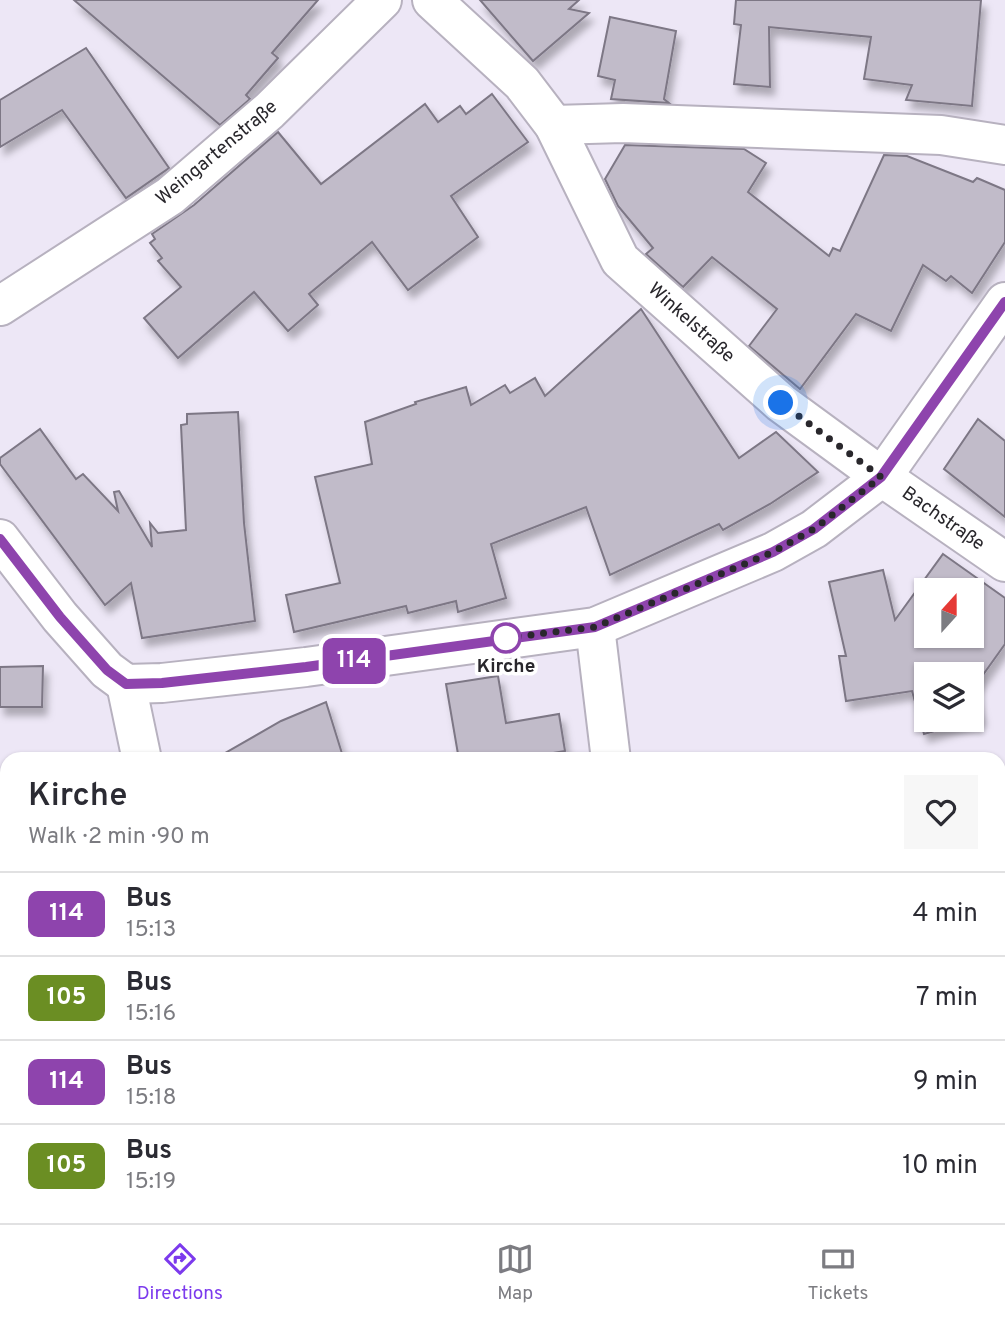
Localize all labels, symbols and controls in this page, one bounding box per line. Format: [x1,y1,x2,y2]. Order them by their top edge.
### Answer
street label: Weingartenstraße [151,95,283,211]
street label: Winkelstraße [642,278,740,368]
your location [763,385,798,420]
street label: Bachstraße [897,482,989,556]
north arrow [914,578,984,648]
map controls [914,578,984,732]
marker: Kirche [491,623,521,653]
line badge: 114 [314,638,394,684]
text: 114 [337,646,371,676]
place label: Kirche [477,655,535,679]
button: layers [914,662,984,732]
button: heart [904,775,978,849]
text: Kirche [28,776,128,818]
text: Walk · 2 min · 90 m [28,823,210,852]
text: Bus [126,883,172,916]
text: 4 min [912,898,978,931]
text: 114 [49,899,84,929]
text: 15:13 [126,916,176,945]
text: Bus [126,967,172,1000]
text: 7 min [916,982,978,1015]
text: 105 [46,983,87,1013]
text: 15:16 [126,1000,176,1029]
text: Bus [126,1051,172,1084]
text: 9 min [913,1066,978,1099]
text: 114 [49,1067,84,1097]
text: 15:18 [126,1084,177,1113]
text: Bus [126,1135,172,1168]
text: 10 min [902,1150,978,1183]
text: 105 [46,1151,87,1181]
text: 15:19 [126,1168,176,1197]
tab: Directions [137,1240,223,1306]
tab: Map [496,1240,534,1306]
tab: Tickets [807,1240,868,1306]

